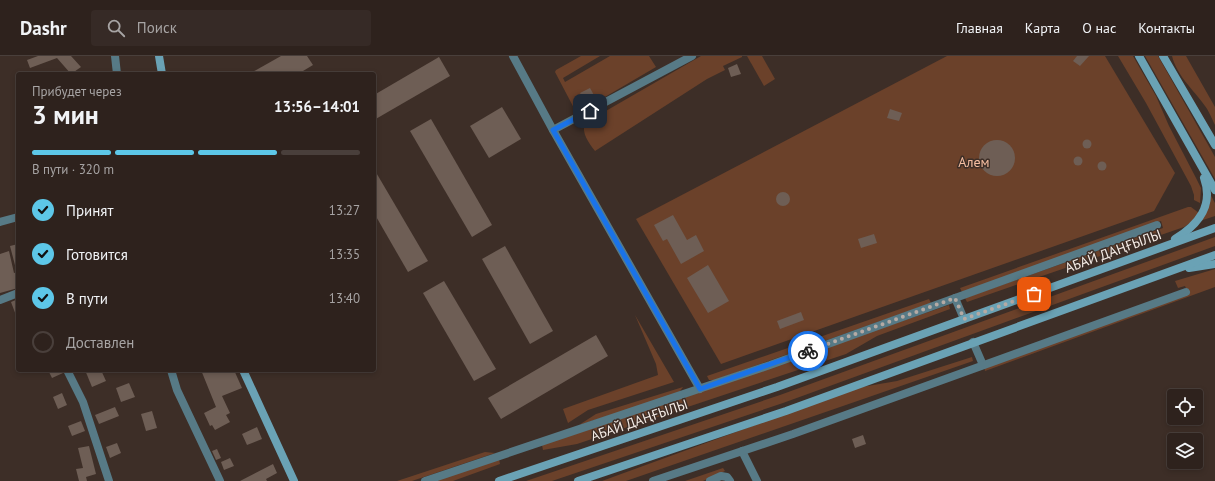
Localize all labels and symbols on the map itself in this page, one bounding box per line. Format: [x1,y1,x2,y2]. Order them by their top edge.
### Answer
pin [573,94,607,128]
park label: Алем [958,153,990,171]
street label: АБАЙ ДАҢҒЫЛЫ [1062,225,1164,277]
pin [1017,277,1051,311]
courier [788,331,828,371]
street label: АБАЙ ДАҢҒЫЛЫ [588,395,690,445]

